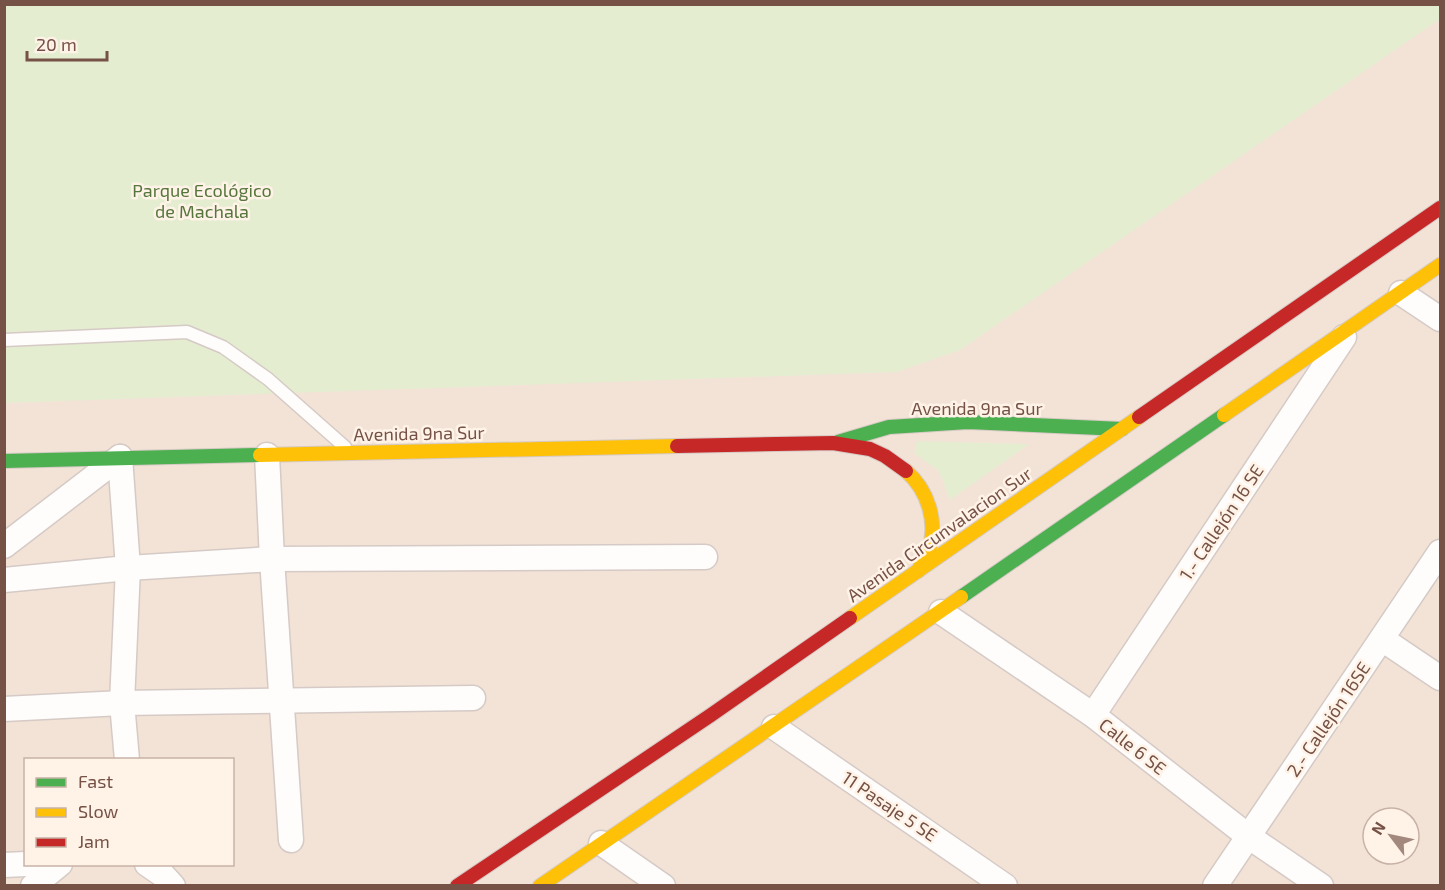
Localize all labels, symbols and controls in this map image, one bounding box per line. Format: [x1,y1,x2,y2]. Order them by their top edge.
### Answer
scale bar [27,24,106,62]
text: 20 m [36,33,77,55]
park label: Parque Ecológico de Machala [132,179,272,222]
street label: Avenida 9na Sur [911,397,1043,419]
street label: Avenida 9na Sur [353,421,485,445]
street label: 1.- Callejón 16 SE [1174,460,1268,584]
street label: Avenida Circunvalacion Sur [842,462,1036,606]
street label: 2.- Callejón 16SE [1282,657,1374,781]
street label: Calle 6 SE [1095,713,1171,779]
legend [24,758,234,866]
street label: 11 Pasaje 5 SE [838,766,942,846]
text: Fast [78,770,113,792]
text: Slow [78,800,119,822]
north arrow [1361,806,1421,866]
text: N [1367,818,1389,838]
text: Jam [78,830,110,852]

